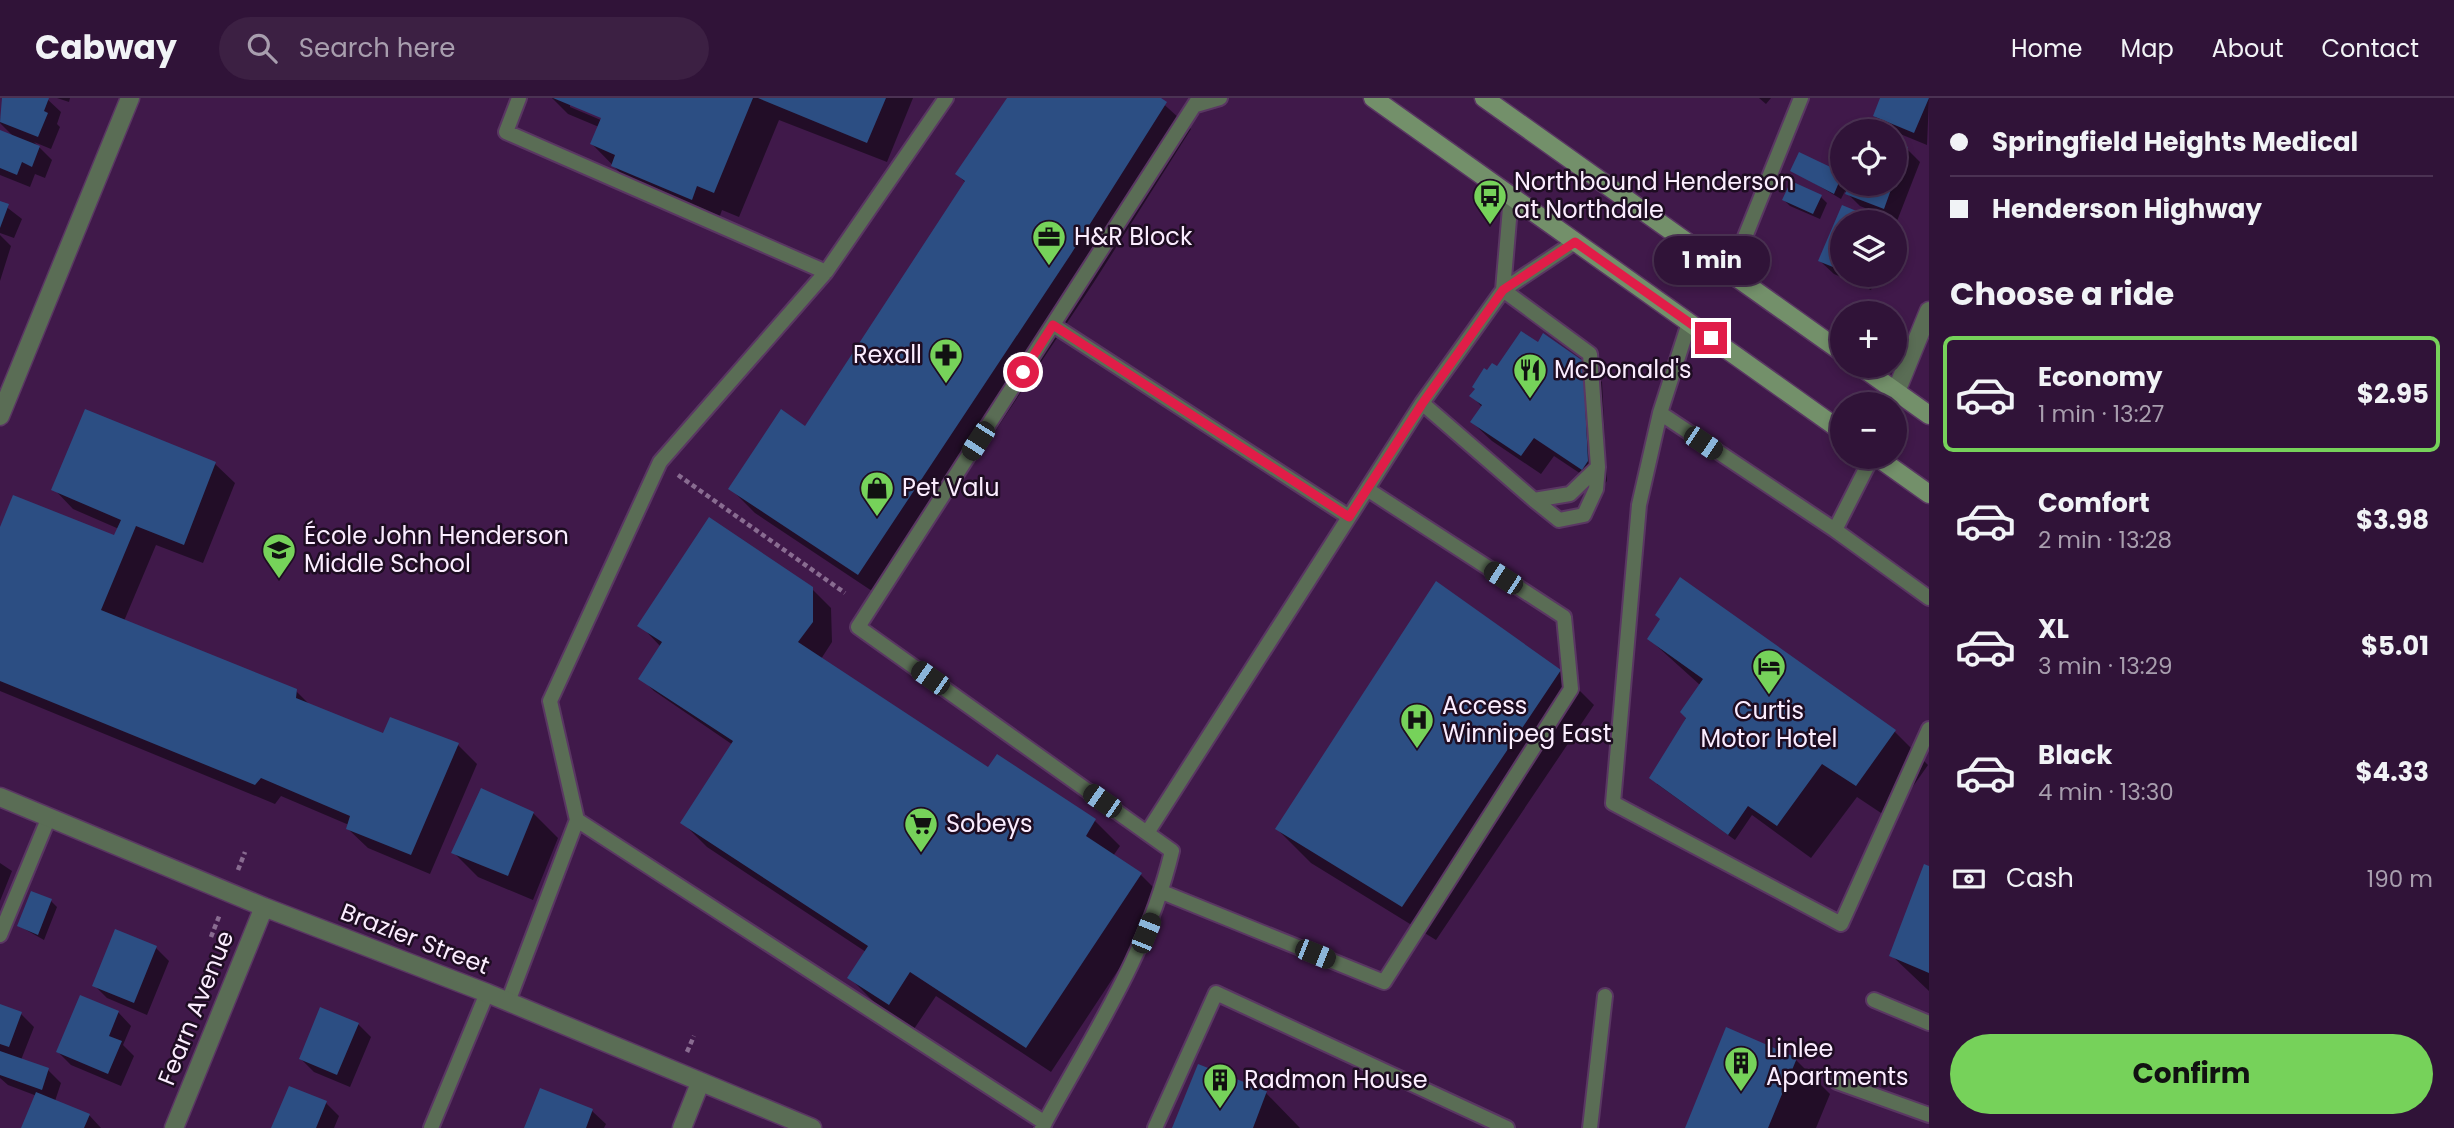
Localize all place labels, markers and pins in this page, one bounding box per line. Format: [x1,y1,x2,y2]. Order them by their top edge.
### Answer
place label: Northbound Henderson at Northdale [1514,165,1794,226]
bus stop icon: Northbound Henderson at Northdale [1471,177,1509,226]
office icon: H&R Block [1030,218,1068,267]
place label: H&R Block [1074,220,1193,253]
pharmacy icon: Rexall [927,336,965,385]
place label: Rexall [853,338,922,371]
restaurant icon: McDonald's [1511,351,1549,400]
place label: McDonald's [1554,353,1692,386]
shop icon: Pet Valu [858,469,896,518]
place label: Pet Valu [902,471,1000,504]
place label: École John Henderson Middle School [304,519,569,580]
school or university icon: École John Henderson Middle School [260,531,298,580]
hotel icon: Curtis Motor Hotel [1750,647,1788,696]
place label: Access Winnipeg East [1442,689,1612,750]
place label: Curtis Motor Hotel [1701,694,1837,755]
hospital icon: Access Winnipeg East [1398,701,1436,750]
supermarket icon: Sobeys [902,805,940,854]
place label: Sobeys [946,807,1033,840]
place label: Linlee Apartments [1766,1032,1909,1093]
building icon: Linlee Apartments [1722,1044,1760,1093]
building icon: Radmon House [1201,1061,1239,1110]
place label: Radmon House [1244,1063,1428,1096]

